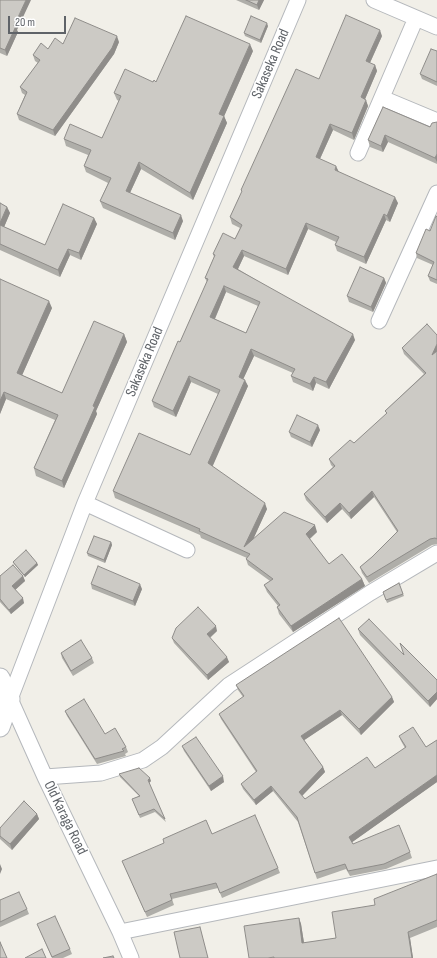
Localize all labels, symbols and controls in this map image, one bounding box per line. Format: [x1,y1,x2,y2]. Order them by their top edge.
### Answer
scale bar [10,8,68,34]
text: 20 m [15,15,35,30]
street label: Sakaseka Road [248,26,294,102]
street label: Sakaseka Road [122,324,168,400]
street label: Old Karaga Road [39,778,91,858]

